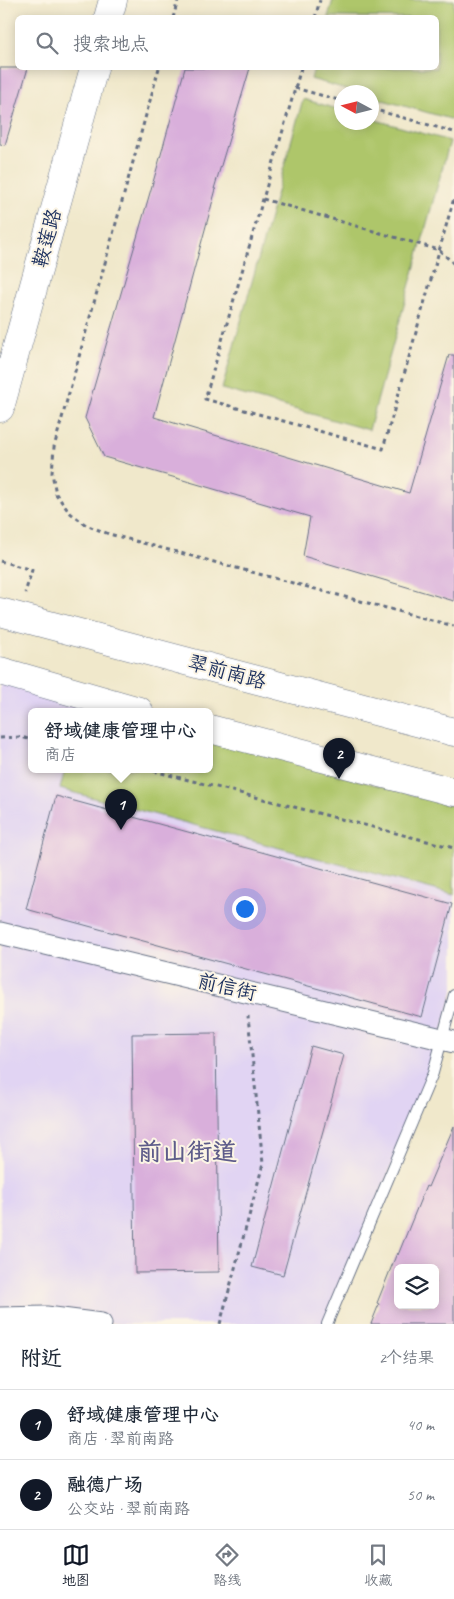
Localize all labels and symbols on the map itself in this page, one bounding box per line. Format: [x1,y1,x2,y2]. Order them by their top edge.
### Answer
north arrow [334,85,379,130]
street label: 鞍莲路 [27,205,67,270]
street label: 翠前南路 [185,650,270,695]
pin: 2 [323,738,355,779]
pin: 1 [105,789,137,830]
your location [232,896,258,922]
street label: 前信街 [195,968,259,1006]
district label: 前山街道 [137,1136,237,1168]

